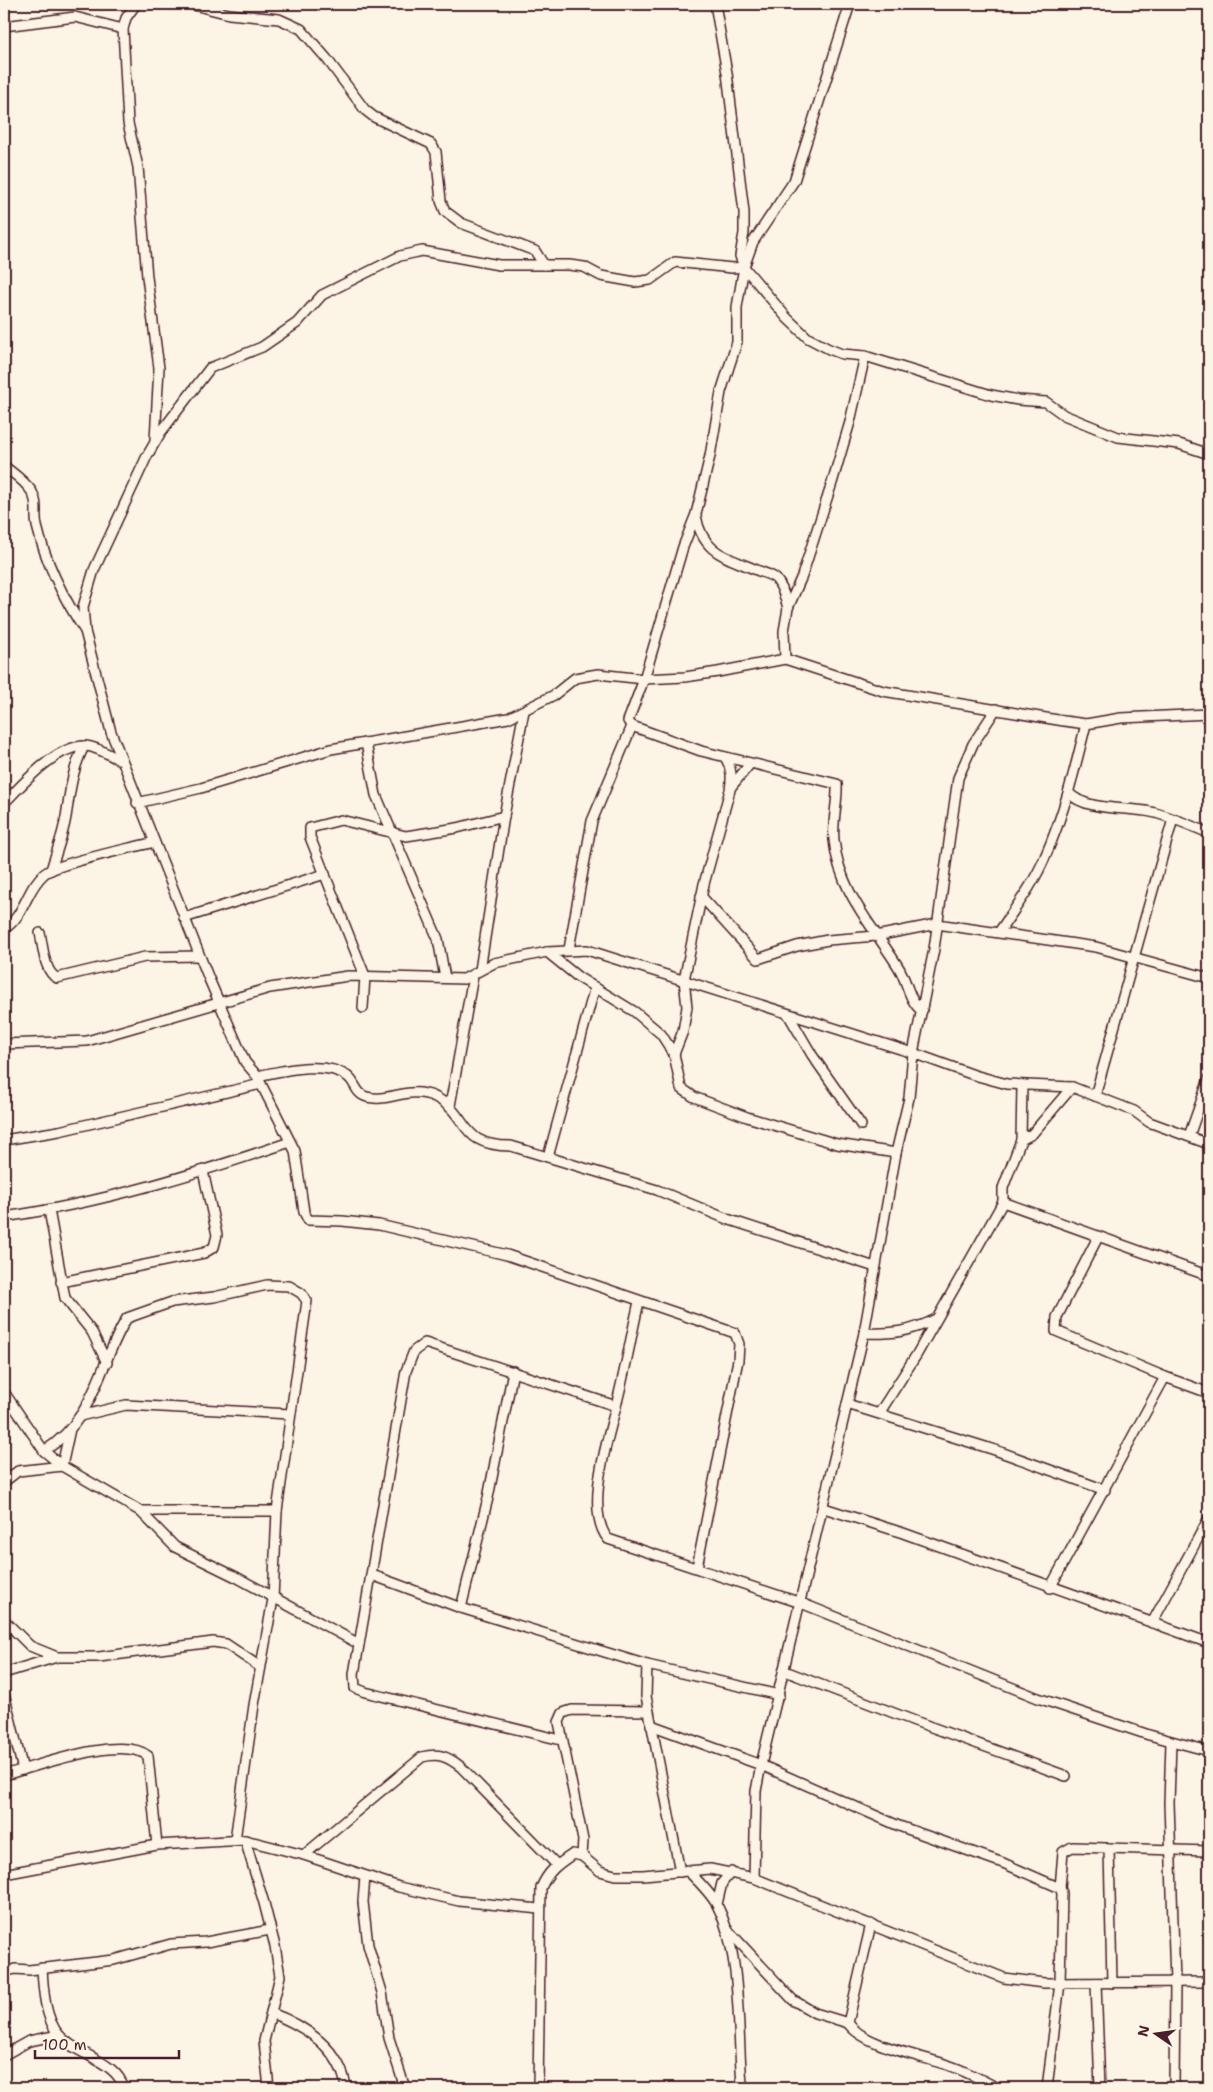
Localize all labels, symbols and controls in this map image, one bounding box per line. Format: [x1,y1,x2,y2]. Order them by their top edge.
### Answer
north arrow [1130,2010,1180,2060]
text: N [1133,2024,1153,2039]
scale bar [35,2027,179,2059]
text: 100 m [42,2035,87,2055]

